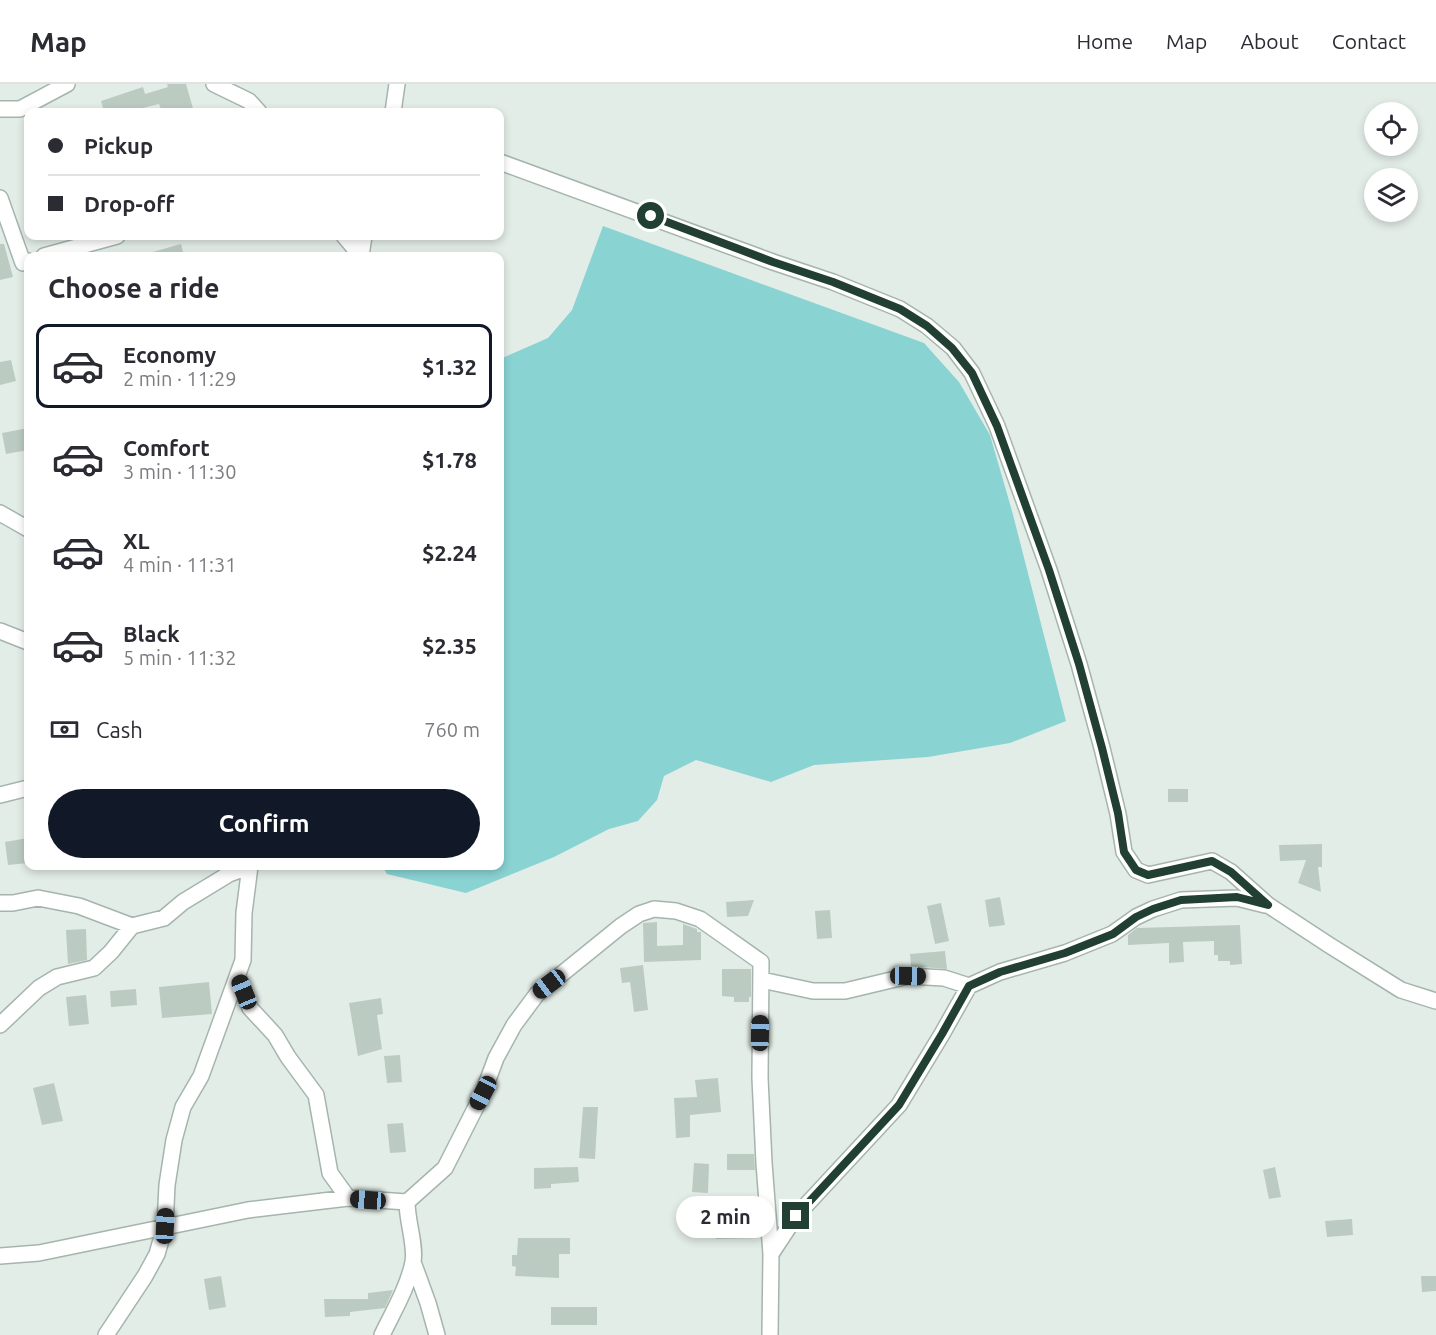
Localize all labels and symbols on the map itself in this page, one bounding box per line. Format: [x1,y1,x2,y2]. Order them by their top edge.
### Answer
route start [637,202,664,229]
car [529,966,569,1002]
car [890,967,926,985]
car [229,972,259,1012]
car [751,1015,769,1051]
car [467,1073,499,1113]
car [349,1190,387,1210]
callout: 2 min [676,1195,775,1237]
route end [782,1202,809,1229]
car [155,1208,175,1244]

